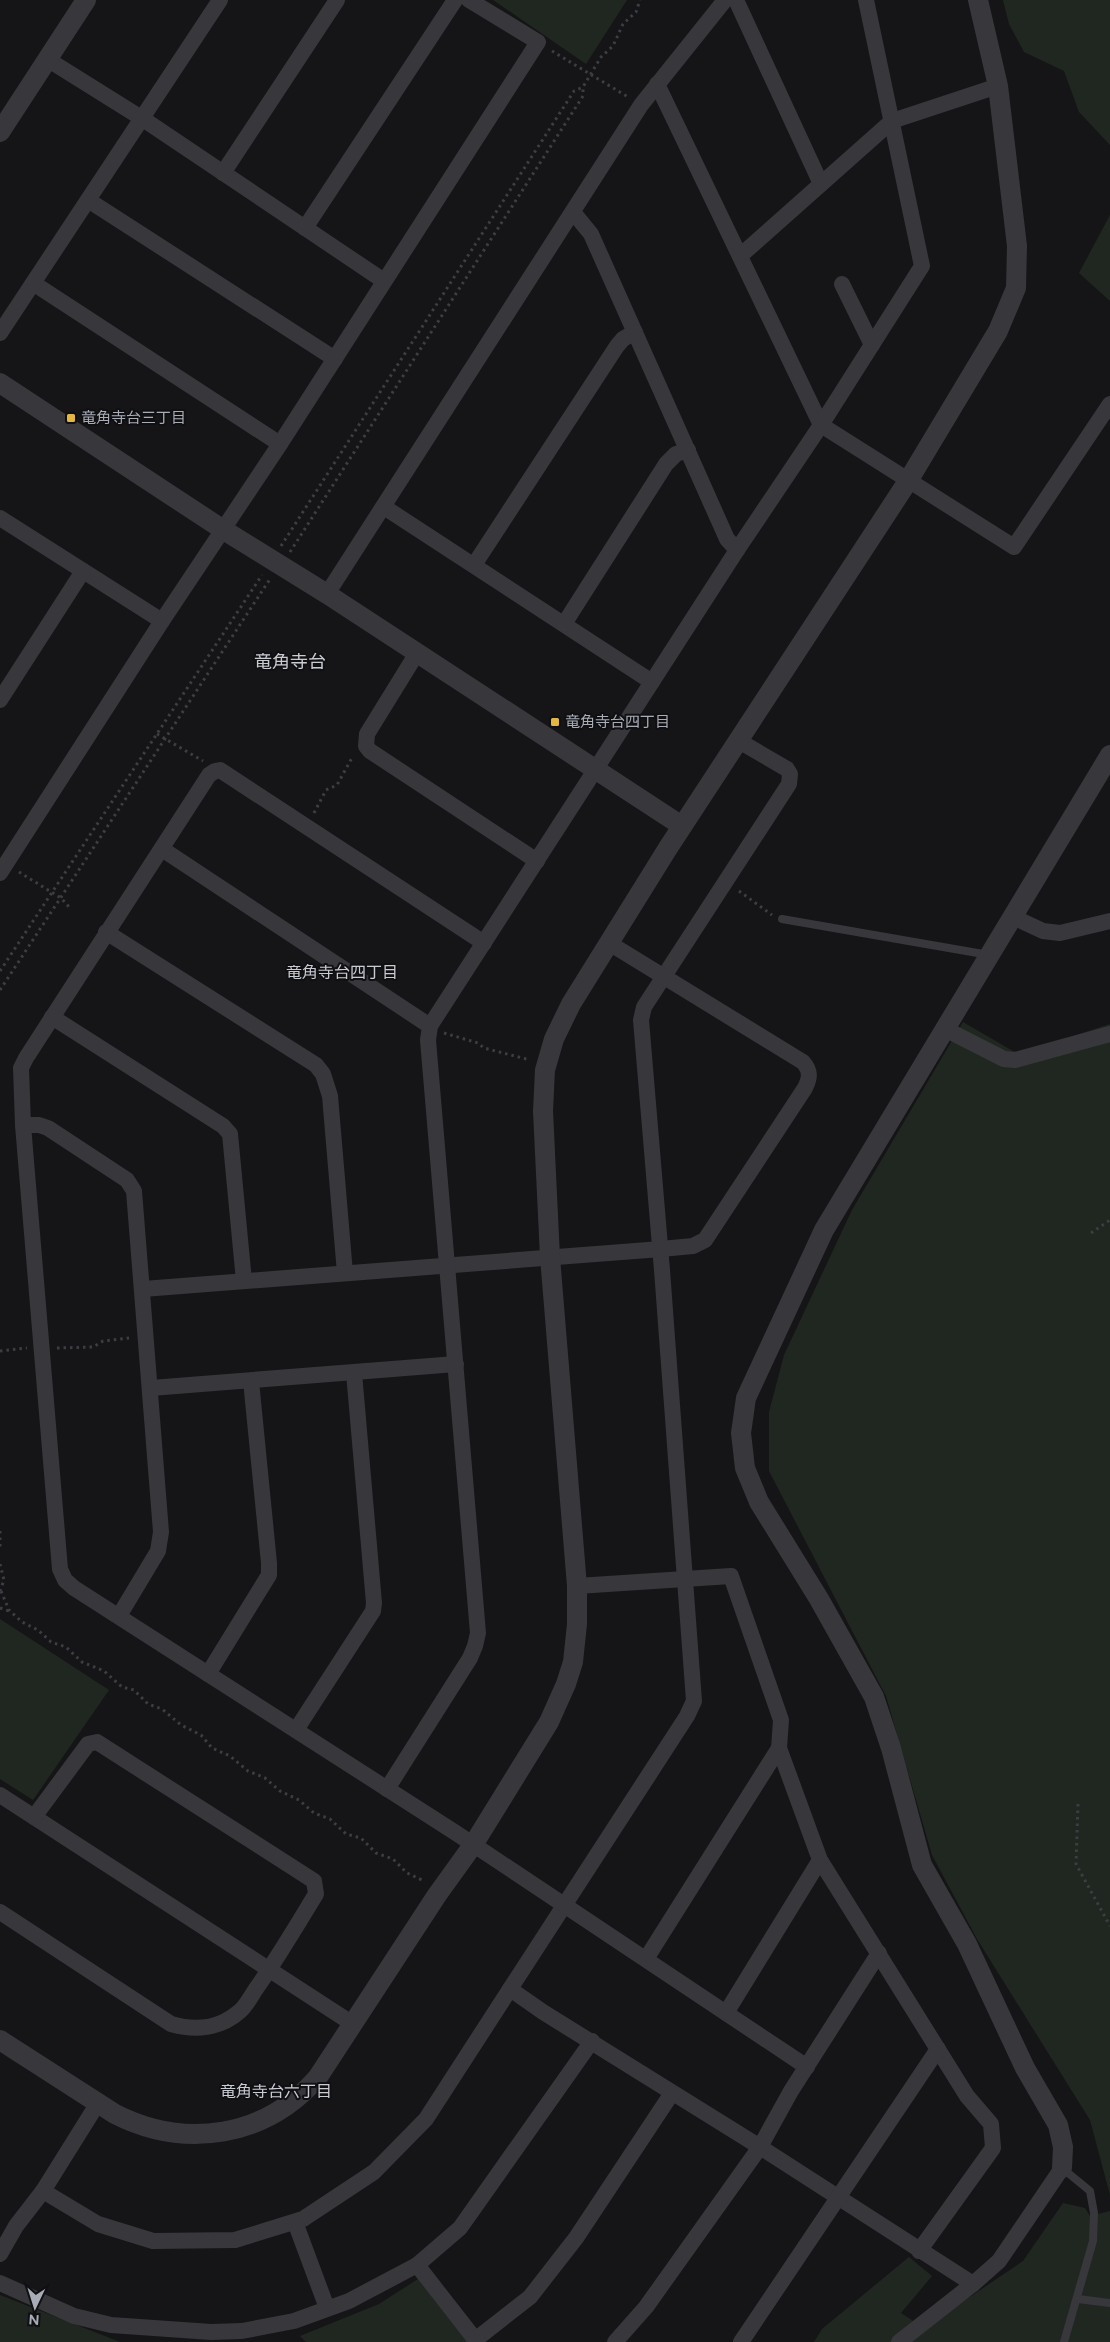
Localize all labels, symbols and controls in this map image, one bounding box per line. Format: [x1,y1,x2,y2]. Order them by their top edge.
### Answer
place label: 竜角寺台三丁目 [81,409,186,427]
marker: 竜角寺台三丁目 [65,412,77,424]
district label: 竜角寺台 [254,651,326,673]
place label: 竜角寺台四丁目 [565,713,670,731]
marker: 竜角寺台四丁目 [549,716,561,728]
district label: 竜角寺台四丁目 [286,963,398,982]
district label: 竜角寺台六丁目 [220,2082,332,2101]
north arrow [10,2282,60,2332]
text: N [28,2311,40,2328]

